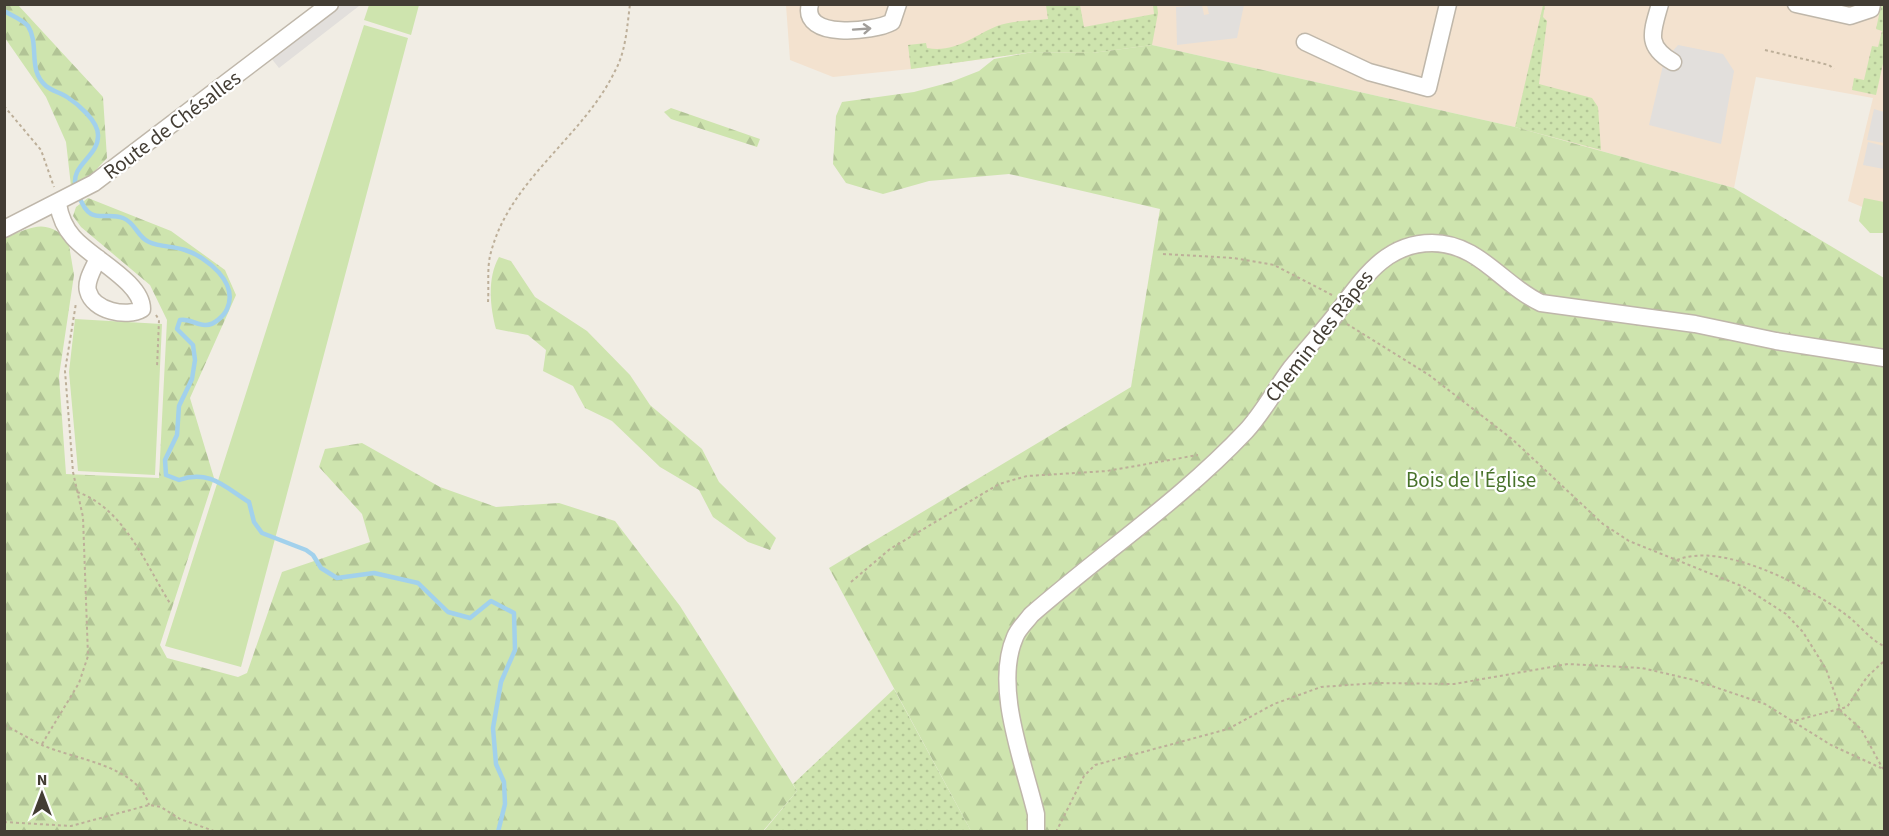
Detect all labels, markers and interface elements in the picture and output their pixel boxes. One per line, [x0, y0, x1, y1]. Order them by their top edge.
one-way arrow [851, 23, 871, 34]
street label: Route de Chésalles [97, 63, 247, 187]
street label: Chemin des Râpes [1258, 263, 1380, 408]
park label: Bois de l'Église [1406, 465, 1536, 495]
north arrow [12, 764, 72, 824]
text: N [37, 769, 47, 791]

